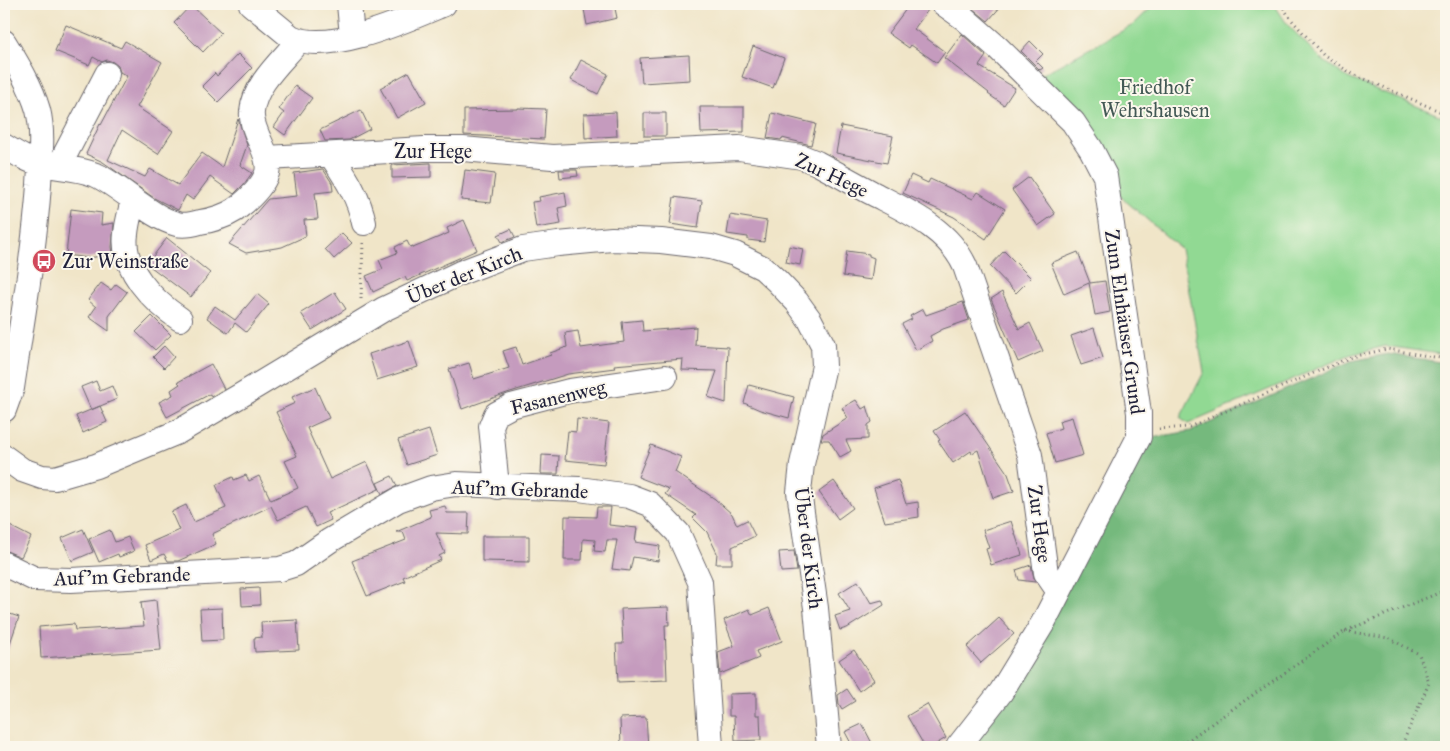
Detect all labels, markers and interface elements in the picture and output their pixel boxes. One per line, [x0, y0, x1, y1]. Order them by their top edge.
park label: Friedhof Wehrshausen [1100, 75, 1210, 122]
street label: Zur Hege [394, 139, 472, 164]
street label: Zur Hege [791, 148, 872, 203]
street label: Zum Elnhäuser Grund [1100, 228, 1150, 416]
street label: Über der Kirch [403, 241, 525, 309]
bus stop icon: Zur Weinstraße [31, 248, 57, 274]
place label: Zur Weinstraße [62, 249, 189, 273]
street label: Fasanenweg [508, 374, 609, 421]
street label: Auf'm Gebrande [450, 475, 589, 503]
street label: Zur Hege [1022, 484, 1057, 564]
street label: Über der Kirch [790, 486, 828, 610]
street label: Auf'm Gebrande [52, 562, 191, 590]

